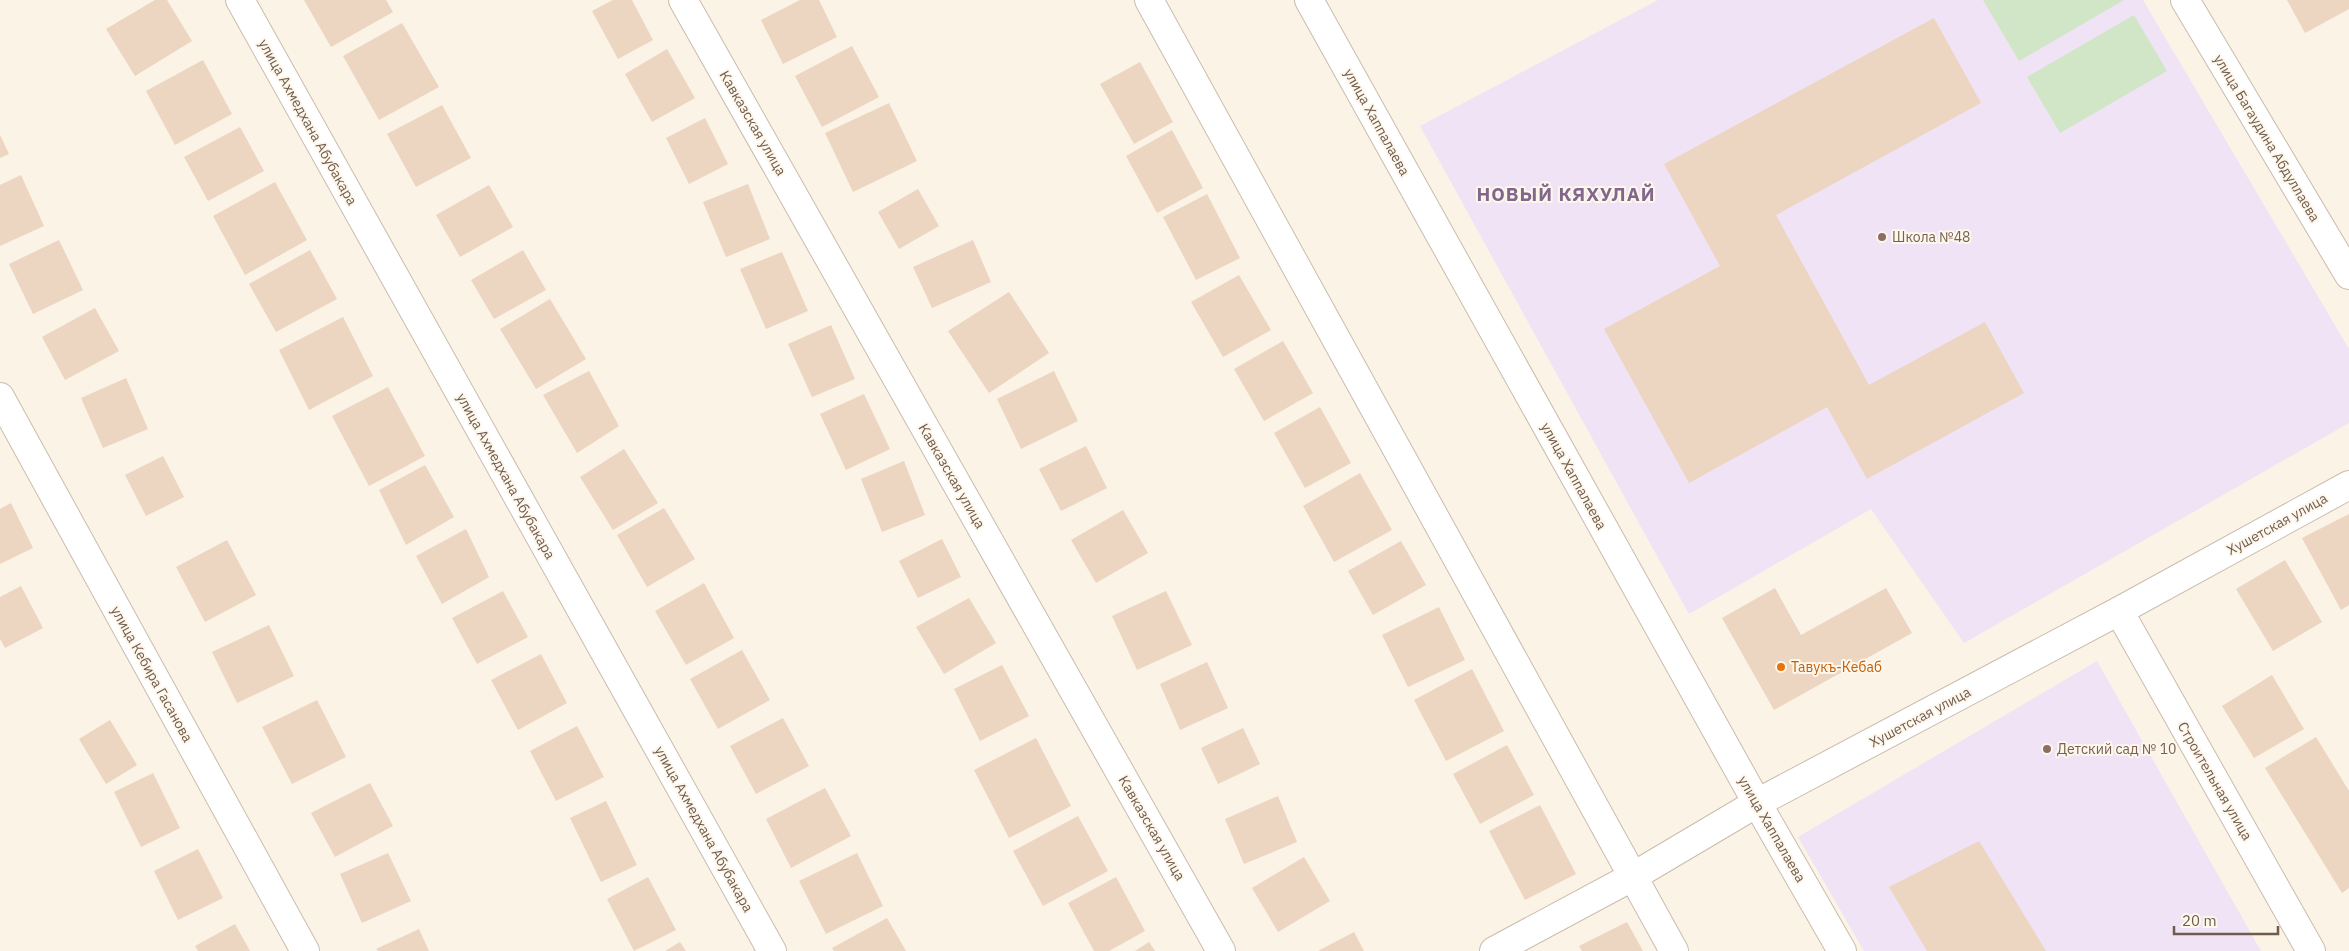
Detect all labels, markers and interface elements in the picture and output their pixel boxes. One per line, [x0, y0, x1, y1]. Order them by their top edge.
street label: улица Ахмедхана Абубакара [255, 36, 362, 209]
street label: улица Багаудина Абдуллаева [2210, 51, 2324, 225]
street label: улица Хаппалаева [1340, 65, 1414, 179]
street label: Кавказская улица [716, 67, 791, 179]
district label: НОВЫЙ КЯХУЛАЙ [1477, 182, 1655, 206]
place label: Школа №48 [1892, 228, 1971, 246]
marker: Школа №48 [1876, 231, 1888, 243]
street label: улица Ахмедхана Абубакара [453, 390, 560, 563]
street label: улица Хаппалаева [1537, 419, 1611, 533]
street label: Кавказская улица [915, 420, 990, 532]
street label: Хушетская улица [2224, 489, 2331, 559]
street label: улица Кебира Гасанова [107, 603, 197, 746]
place label: Тавукъ-Кебаб [1791, 658, 1882, 676]
marker: Тавукъ-Кебаб [1775, 661, 1787, 673]
street label: Хушетская улица [1866, 682, 1974, 751]
street label: Строительная улица [2174, 718, 2257, 844]
place label: Детский сад № 10 [2057, 740, 2177, 758]
street label: улица Ахмедхана Абубакара [651, 743, 758, 916]
marker: Детский сад № 10 [2041, 743, 2053, 755]
street label: Кавказская улица [1115, 772, 1190, 884]
street label: улица Хаппалаева [1734, 773, 1810, 886]
scale bar [2174, 904, 2278, 936]
text: 20 m [2182, 911, 2217, 930]

